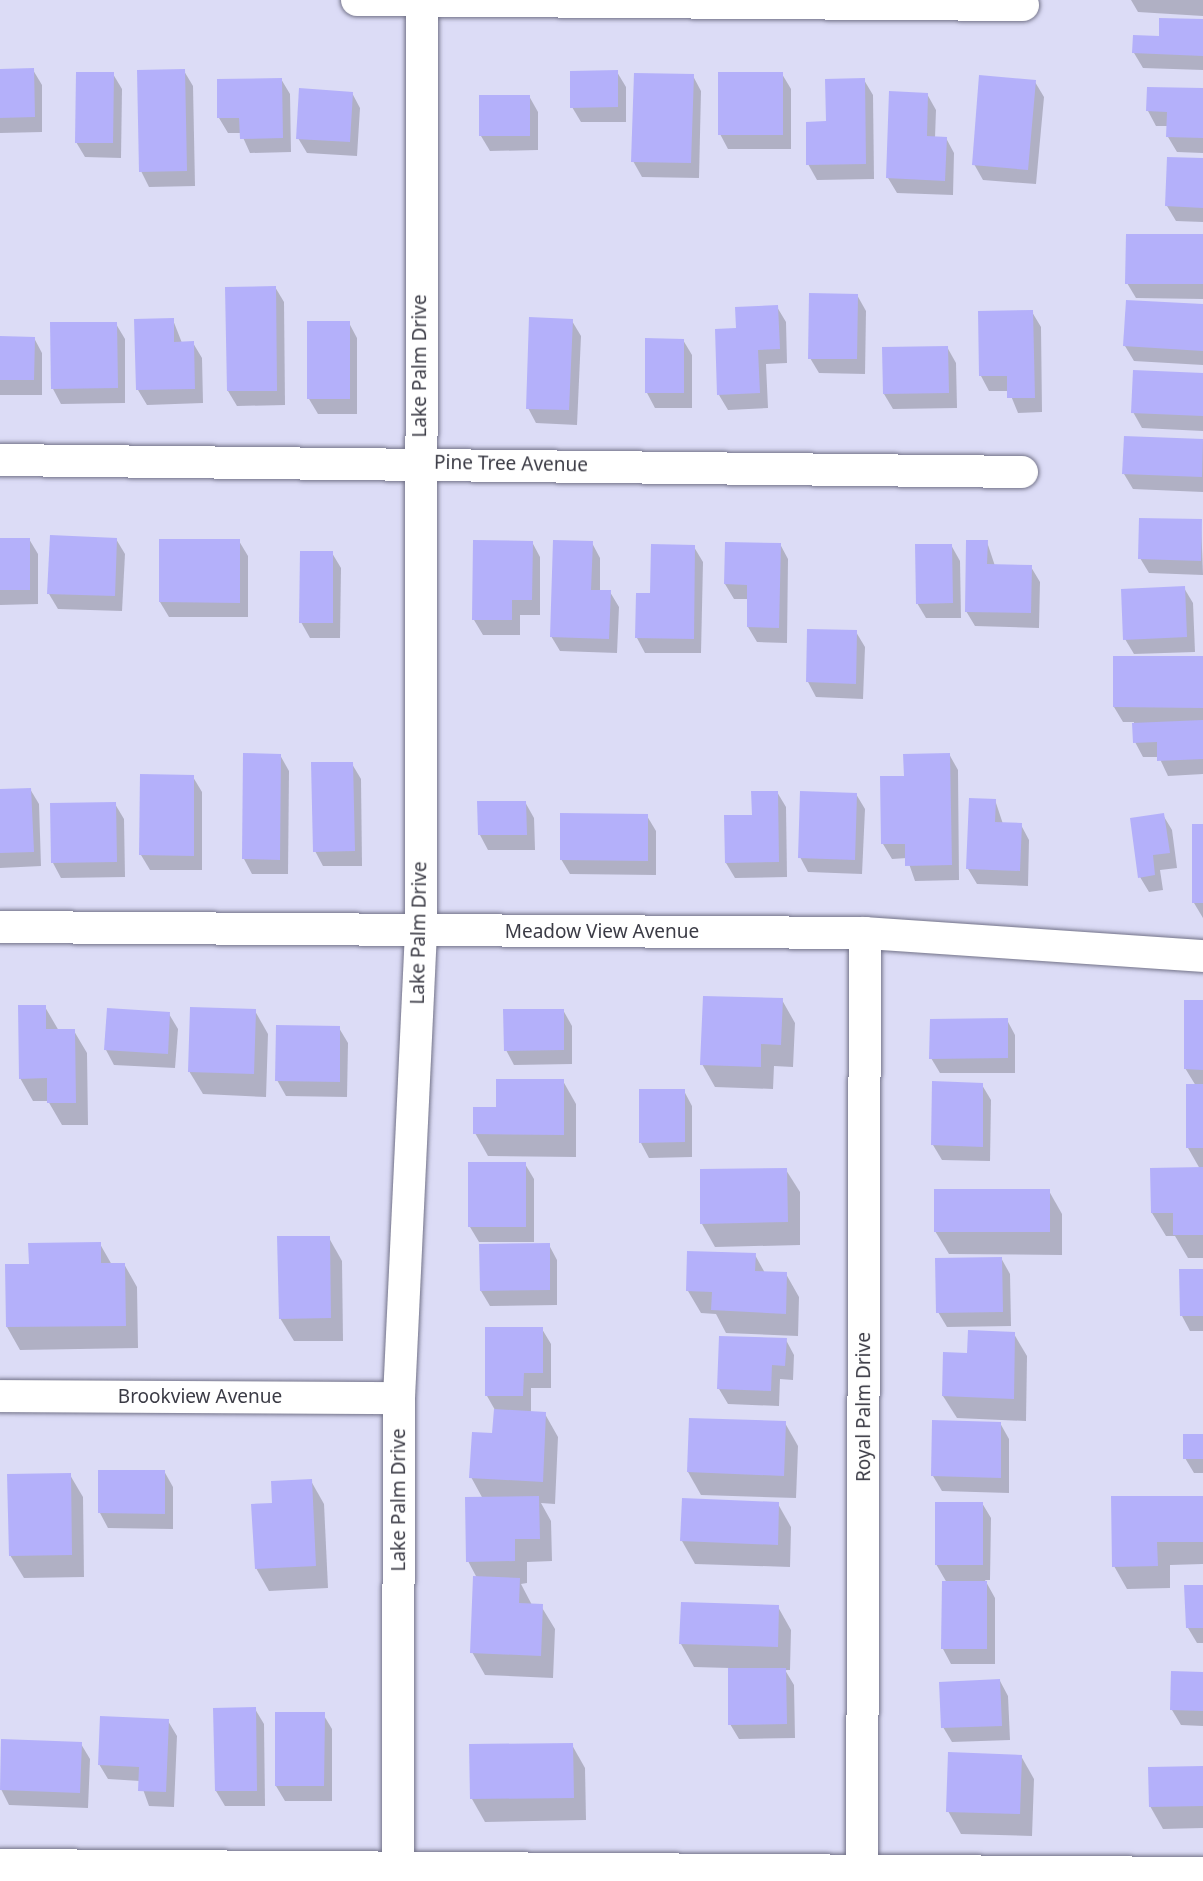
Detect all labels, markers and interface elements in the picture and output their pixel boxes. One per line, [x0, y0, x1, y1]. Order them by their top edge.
street label: Lake Palm Drive [409, 294, 431, 438]
street label: Pine Tree Avenue [434, 451, 588, 477]
street label: Lake Palm Drive [406, 861, 432, 1005]
street label: Meadow View Avenue [505, 921, 699, 943]
street label: Royal Palm Drive [853, 1332, 875, 1482]
street label: Brookview Avenue [118, 1386, 282, 1408]
street label: Lake Palm Drive [388, 1428, 410, 1572]

